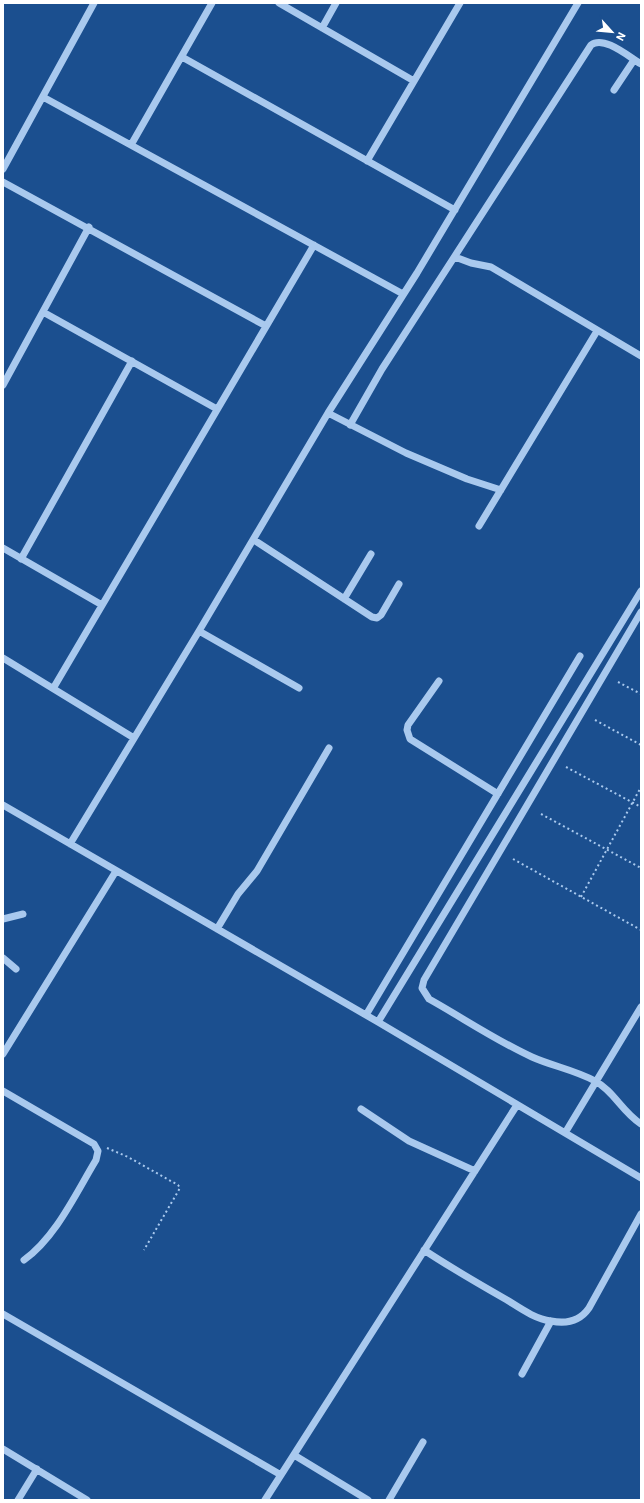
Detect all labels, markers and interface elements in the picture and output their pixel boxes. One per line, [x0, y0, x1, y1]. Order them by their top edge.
north arrow [592, 12, 632, 52]
text: N [613, 30, 629, 43]

